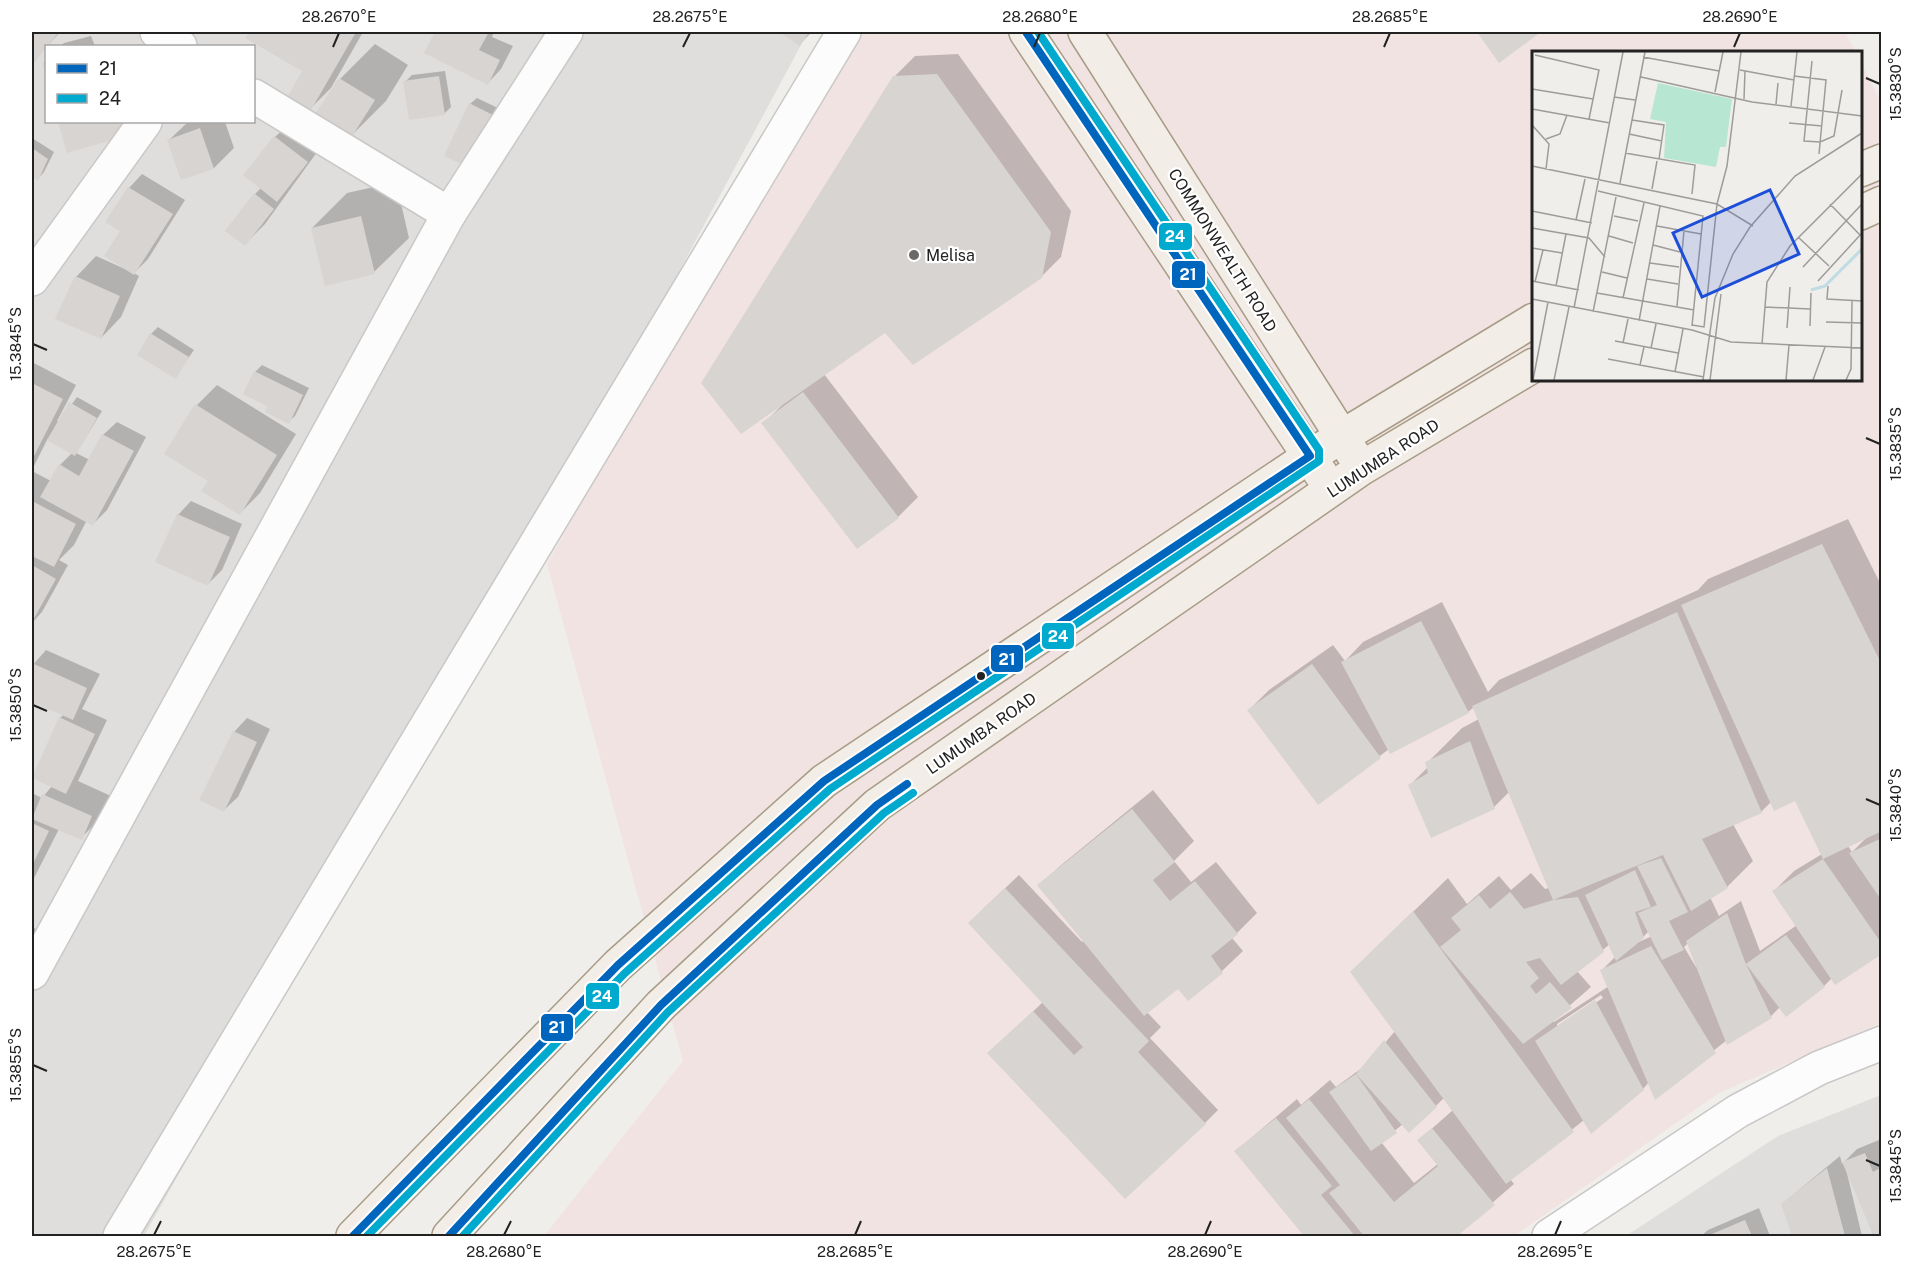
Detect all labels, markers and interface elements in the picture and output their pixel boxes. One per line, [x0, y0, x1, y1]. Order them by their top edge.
text: 28.2670°E [302, 8, 376, 25]
text: 28.2675°E [652, 8, 728, 25]
text: 28.2680°E [1002, 8, 1078, 25]
text: 28.2685°E [1352, 8, 1428, 25]
text: 28.2690°E [1702, 8, 1778, 25]
legend [45, 45, 255, 123]
text: 15.3830°S [1887, 47, 1904, 121]
inset map [1532, 51, 1862, 381]
text: 21 [99, 58, 117, 79]
text: 24 [99, 88, 121, 109]
street label: COMMONWEALTH ROAD [1164, 165, 1281, 335]
line badge: 24 [1158, 222, 1193, 251]
text: 24 [1165, 227, 1186, 246]
place label: Melisa [926, 246, 975, 265]
marker: Melisa [907, 248, 921, 262]
line badge: 21 [1171, 260, 1206, 289]
text: 21 [1179, 265, 1197, 284]
text: 15.3845°S [7, 307, 24, 381]
text: 15.3835°S [1887, 407, 1904, 481]
street label: LUMUMBA ROAD [1324, 415, 1443, 502]
line badge: 24 [1041, 622, 1075, 650]
text: 24 [1048, 627, 1069, 646]
line badge: 21 [990, 644, 1024, 673]
text: 21 [998, 650, 1016, 669]
text: 15.3850°S [7, 668, 24, 742]
unlabelled marker [975, 670, 987, 682]
street label: LUMUMBA ROAD [923, 688, 1040, 778]
text: 15.3840°S [1887, 768, 1904, 842]
line badge: 24 [585, 982, 620, 1010]
text: 24 [592, 987, 613, 1006]
line badge: 21 [540, 1013, 574, 1042]
text: 21 [548, 1018, 566, 1037]
text: 15.3855°S [7, 1028, 24, 1102]
text: 15.3845°S [1887, 1129, 1904, 1203]
text: 28.2675°E [116, 1243, 192, 1260]
text: 28.2680°E [466, 1243, 542, 1260]
text: 28.2685°E [817, 1243, 893, 1260]
text: 28.2690°E [1167, 1243, 1243, 1260]
text: 28.2695°E [1517, 1243, 1593, 1260]

